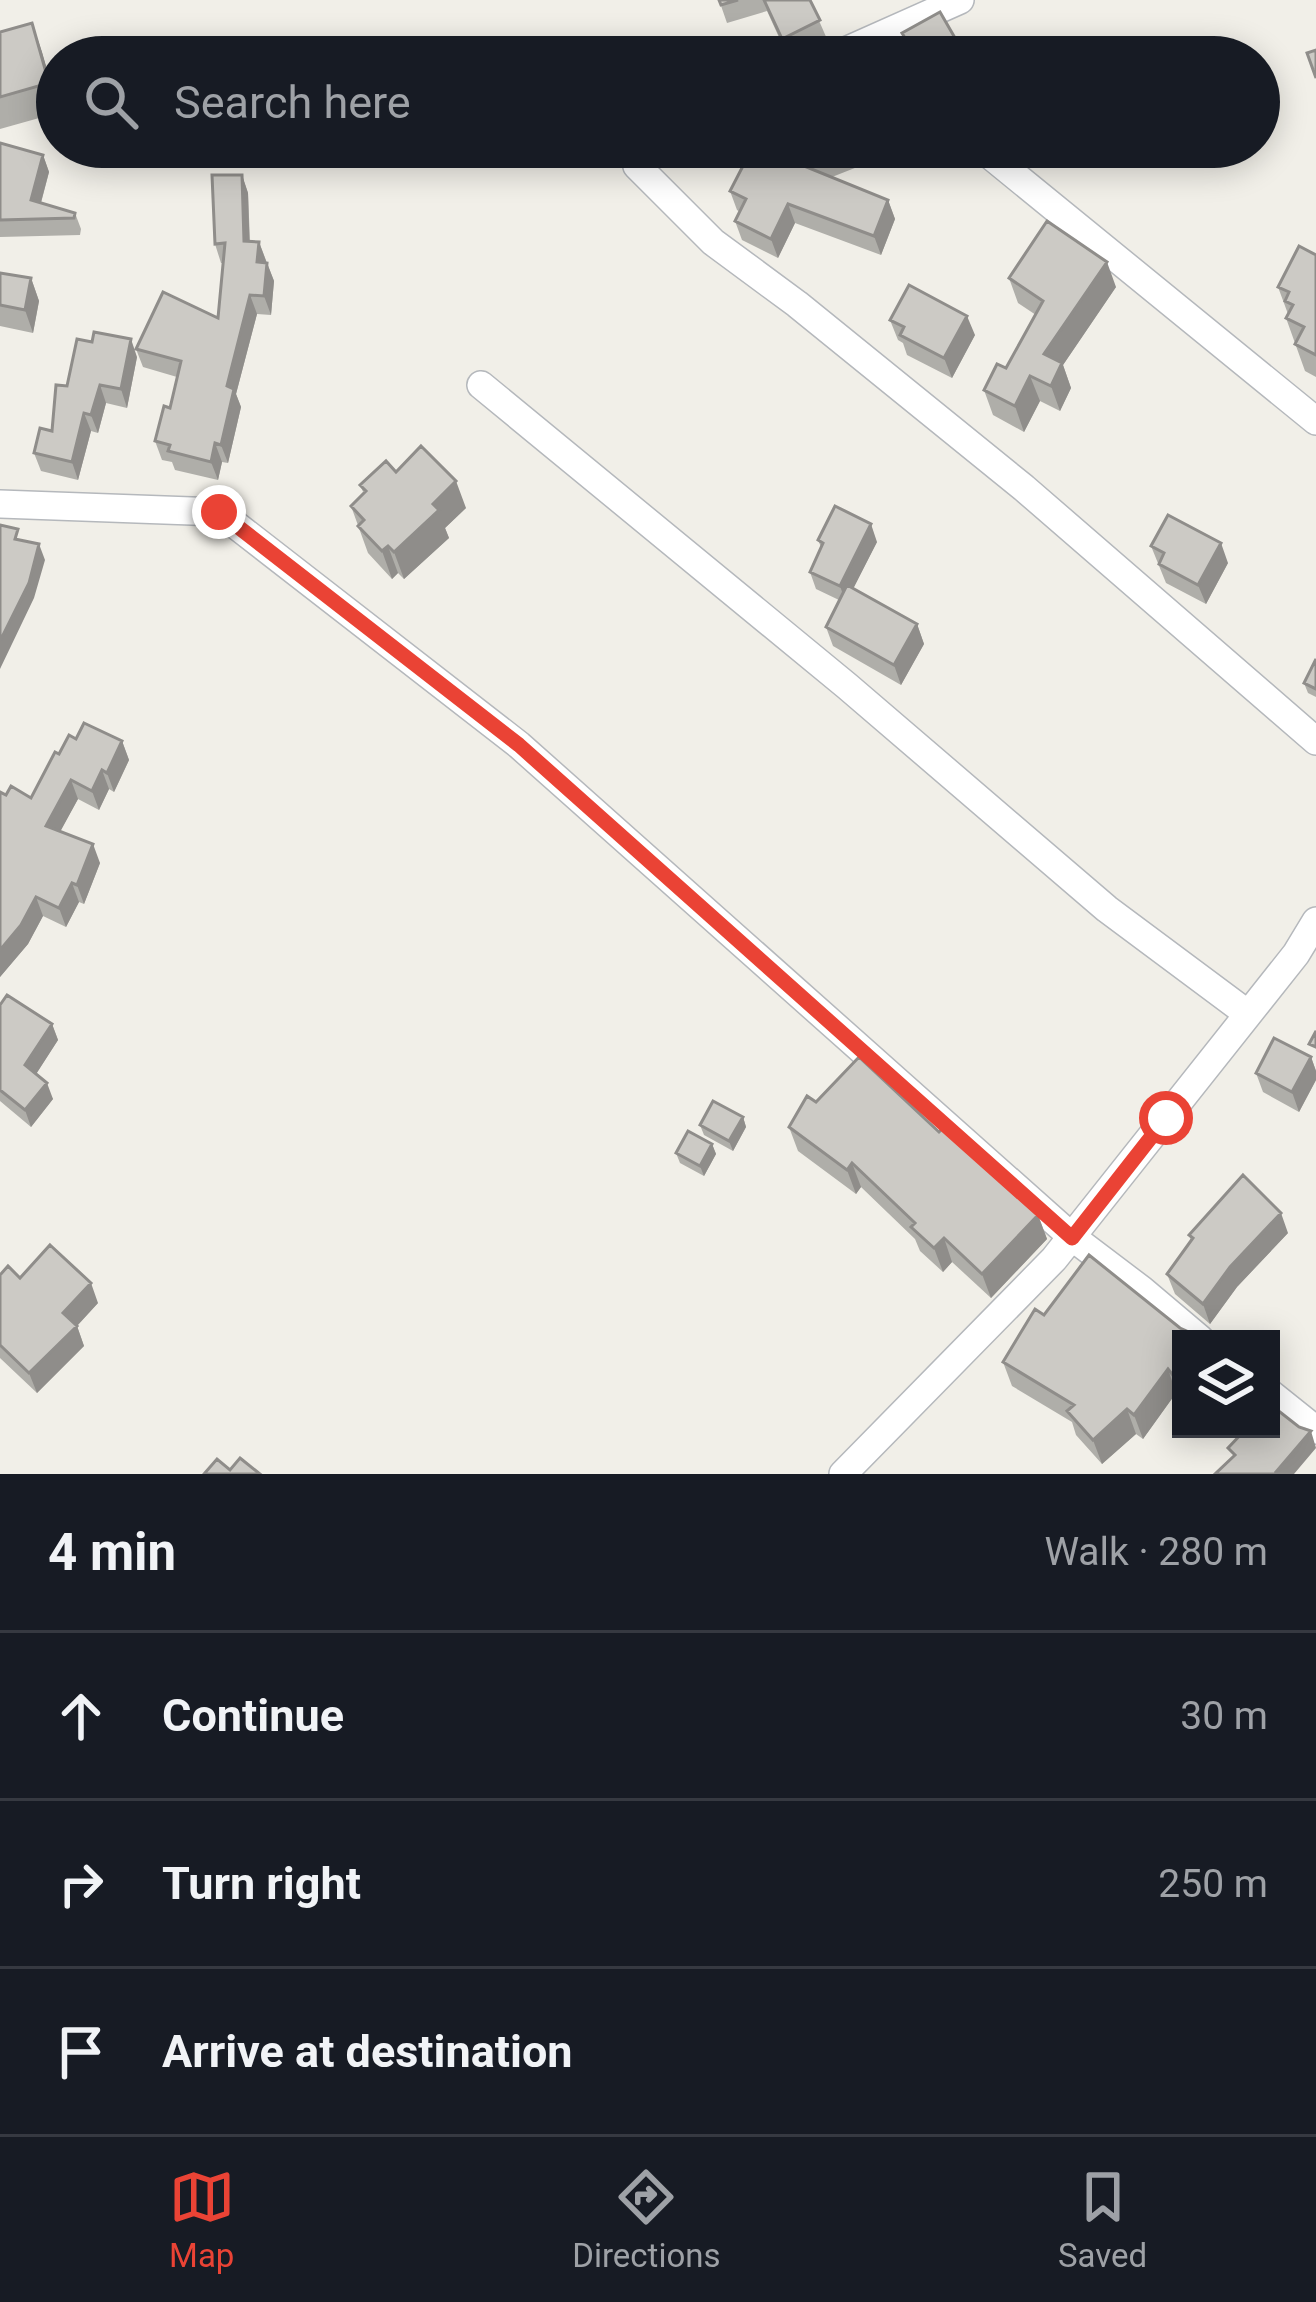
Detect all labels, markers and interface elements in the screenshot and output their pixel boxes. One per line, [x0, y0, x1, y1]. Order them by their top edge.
search box [36, 36, 1280, 168]
icon: search [78, 69, 144, 135]
text: Search here [174, 76, 411, 129]
route end [192, 485, 246, 539]
route start [1139, 1091, 1193, 1145]
map controls [1172, 1330, 1280, 1438]
button: layers [1172, 1330, 1280, 1438]
text: 4 min [48, 1523, 176, 1582]
text: Walk · 280 m [1044, 1529, 1268, 1575]
icon: ahead [48, 1683, 114, 1749]
text: Continue [162, 1689, 344, 1742]
text: 30 m [1180, 1693, 1268, 1739]
icon: right [48, 1851, 114, 1917]
text: Turn right [162, 1857, 361, 1910]
text: 250 m [1158, 1861, 1268, 1907]
icon: arrive [48, 2019, 114, 2085]
text: Arrive at destination [162, 2025, 573, 2078]
tab: Map [169, 2164, 235, 2275]
tab: Directions [572, 2164, 721, 2275]
tab: Saved [1058, 2164, 1147, 2275]

